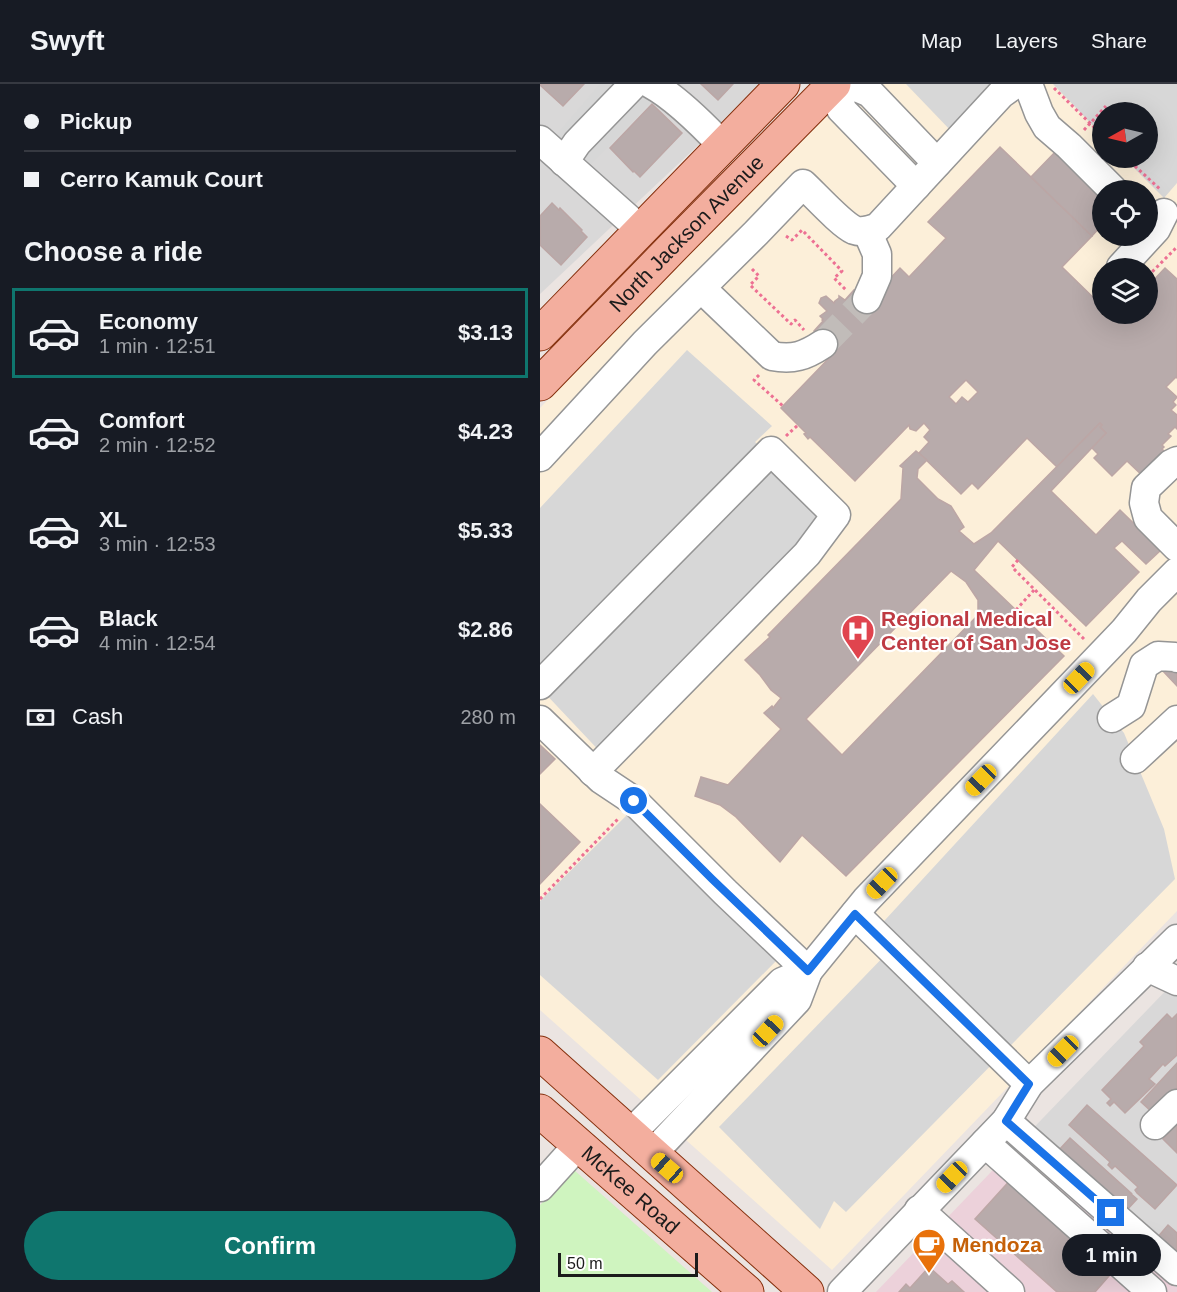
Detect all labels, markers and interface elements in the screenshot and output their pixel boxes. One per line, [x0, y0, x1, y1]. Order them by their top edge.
text: Swyft [30, 25, 105, 56]
text: Map [921, 29, 962, 52]
text: Layers [995, 29, 1058, 52]
text: Share [1091, 29, 1147, 52]
north arrow [1092, 102, 1158, 168]
map controls [1092, 102, 1158, 324]
text: Pickup [60, 109, 132, 134]
street label: North Jackson Avenue [605, 150, 768, 316]
text: Cerro Kamuk Court [60, 167, 263, 192]
button: locate [1092, 180, 1158, 246]
text: Choose a ride [24, 237, 203, 267]
button: layers [1092, 258, 1158, 324]
icon: car [27, 306, 81, 360]
text: Economy [99, 309, 198, 334]
text: $3.13 [458, 320, 513, 345]
text: 1 min · 12:51 [99, 335, 216, 357]
icon: car [27, 405, 81, 459]
text: Comfort [99, 408, 185, 433]
text: $4.23 [458, 419, 513, 444]
text: 2 min · 12:52 [99, 434, 216, 456]
icon: car [27, 504, 81, 558]
text: XL [99, 507, 127, 532]
text: $5.33 [458, 518, 513, 543]
text: 3 min · 12:53 [99, 533, 216, 555]
icon: car [27, 603, 81, 657]
text: Black [99, 606, 158, 631]
place label: Regional Medical Center of San Jose [881, 607, 1071, 654]
hospital icon: Regional Medical Center of San Jose [840, 613, 876, 660]
text: $2.86 [458, 617, 513, 642]
text: 4 min · 12:54 [99, 632, 216, 654]
car [1060, 659, 1098, 697]
icon: cash [24, 701, 57, 734]
text: Cash [72, 704, 123, 729]
text: 280 m [460, 706, 516, 728]
car [962, 761, 1000, 799]
route start [620, 787, 647, 814]
car [863, 864, 901, 902]
car [749, 1012, 787, 1050]
car [1044, 1032, 1082, 1070]
street label: McKee Road [577, 1141, 684, 1238]
car [648, 1149, 686, 1187]
car [933, 1158, 971, 1196]
route end [1097, 1199, 1124, 1226]
button: Confirm [24, 1211, 516, 1280]
cafe icon: Mendoza [911, 1227, 947, 1274]
place label: Mendoza [952, 1233, 1042, 1256]
callout: 1 min [1062, 1234, 1160, 1276]
text: 1 min [1085, 1244, 1138, 1266]
scale bar [558, 1250, 698, 1278]
text: 50 m [567, 1255, 603, 1272]

